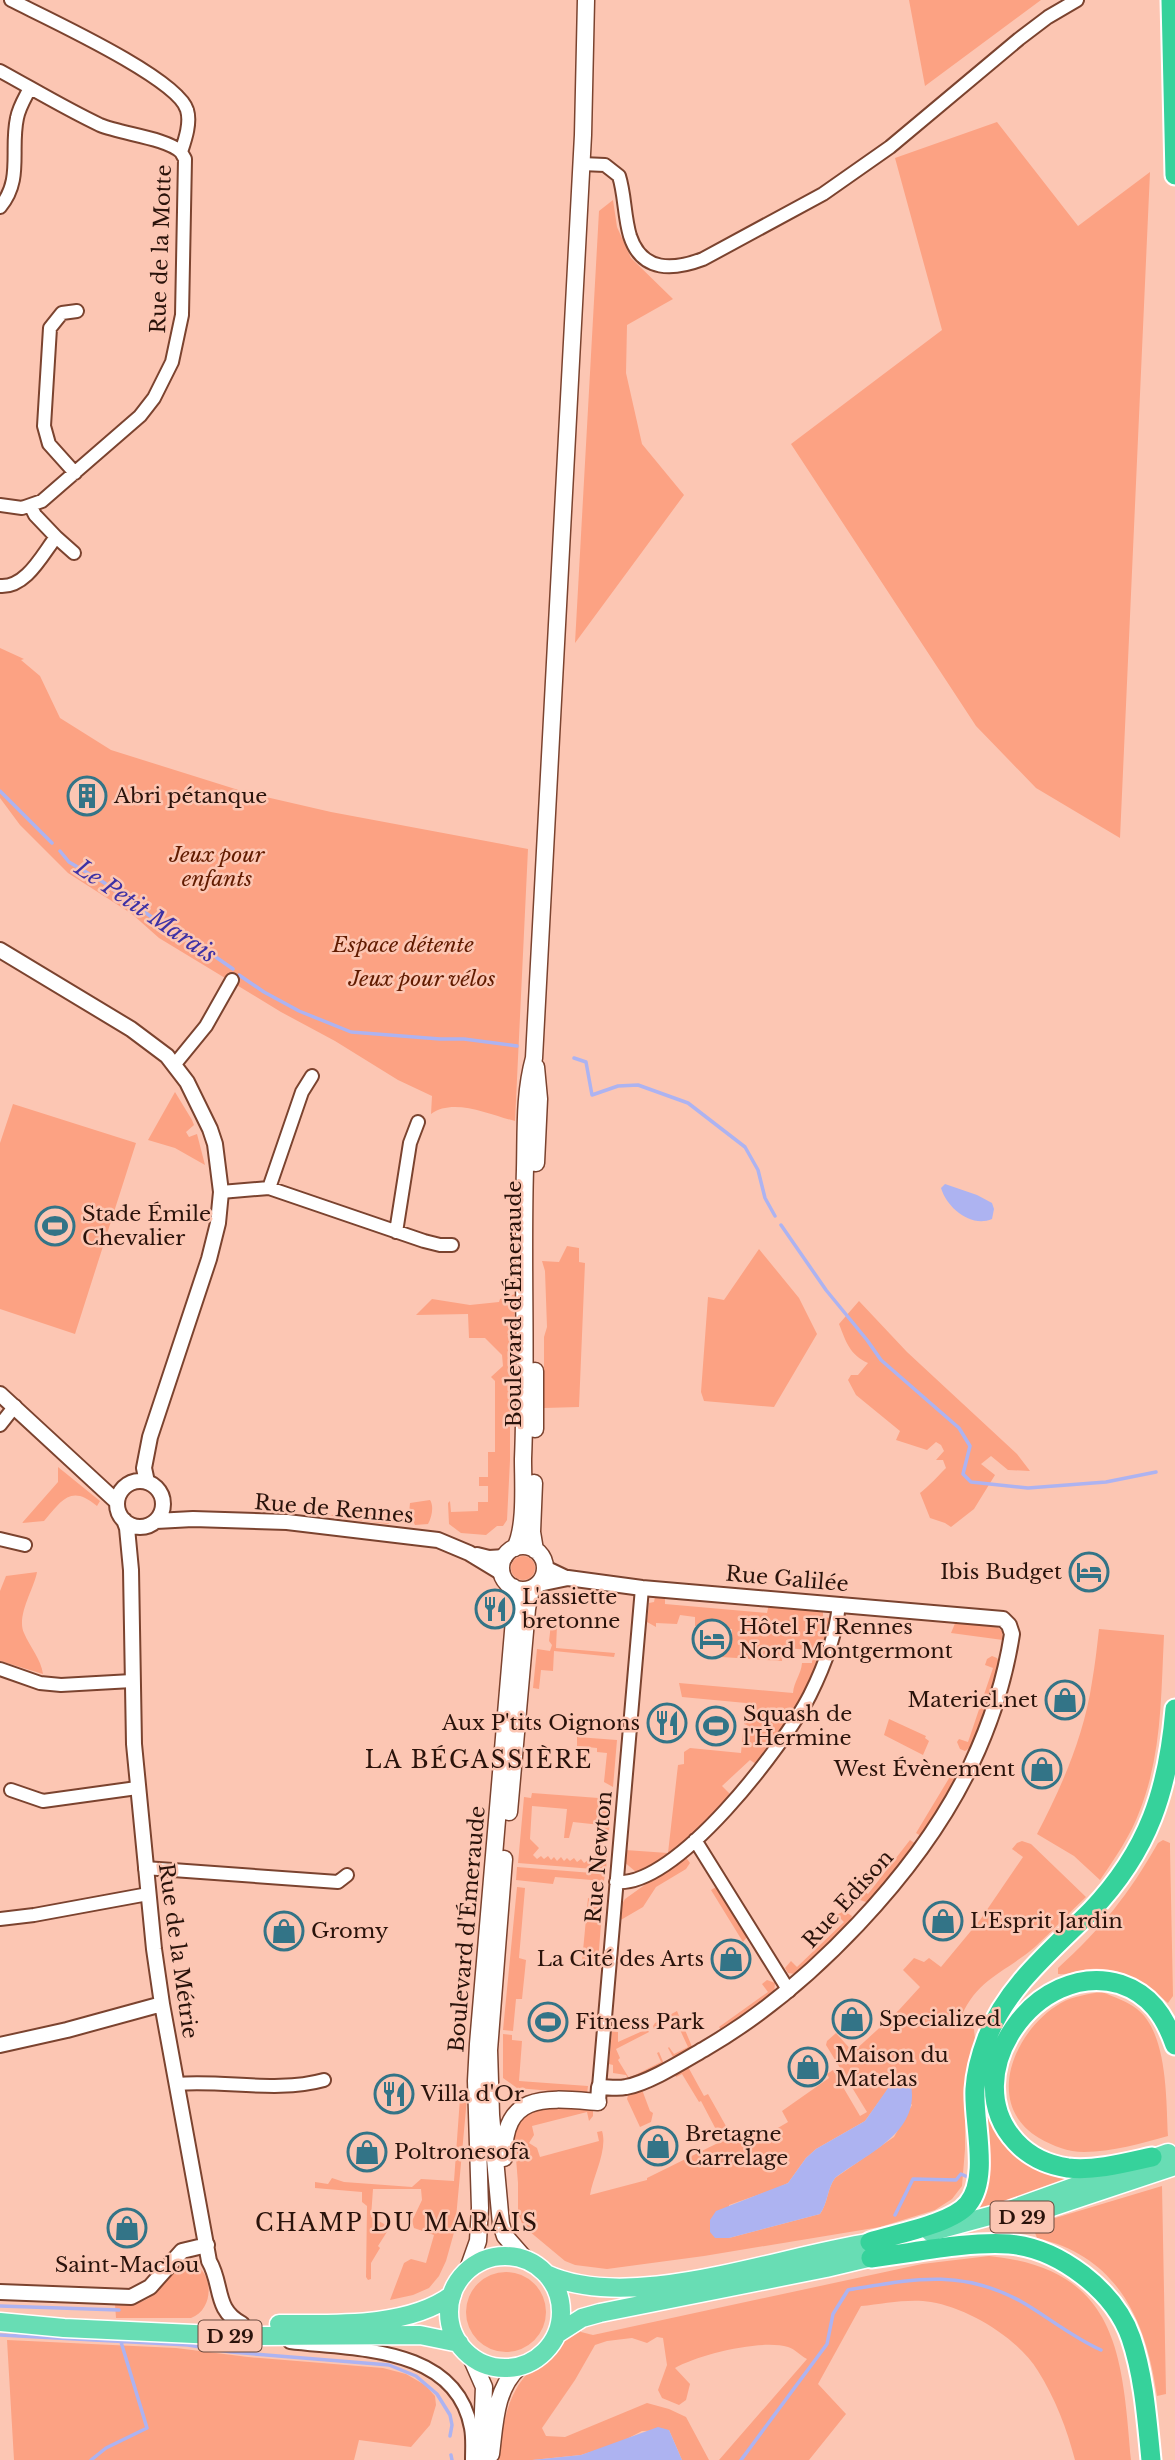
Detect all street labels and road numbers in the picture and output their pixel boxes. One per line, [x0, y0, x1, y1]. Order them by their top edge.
street label: Rue de la Motte [145, 164, 177, 334]
street label: Boulevard d'Émeraude [501, 1180, 527, 1428]
street label: Rue de Rennes [253, 1489, 415, 1529]
street label: Rue Galilée [724, 1561, 850, 1597]
street label: Rue Newton [580, 1790, 618, 1924]
street label: Boulevard d'Émeraude [443, 1805, 491, 2053]
street label: Rue Edison [797, 1845, 899, 1953]
street label: Rue de la Métrie [153, 1862, 203, 2040]
road number: D 29 [990, 2202, 1054, 2232]
road number: D 29 [198, 2320, 262, 2352]

